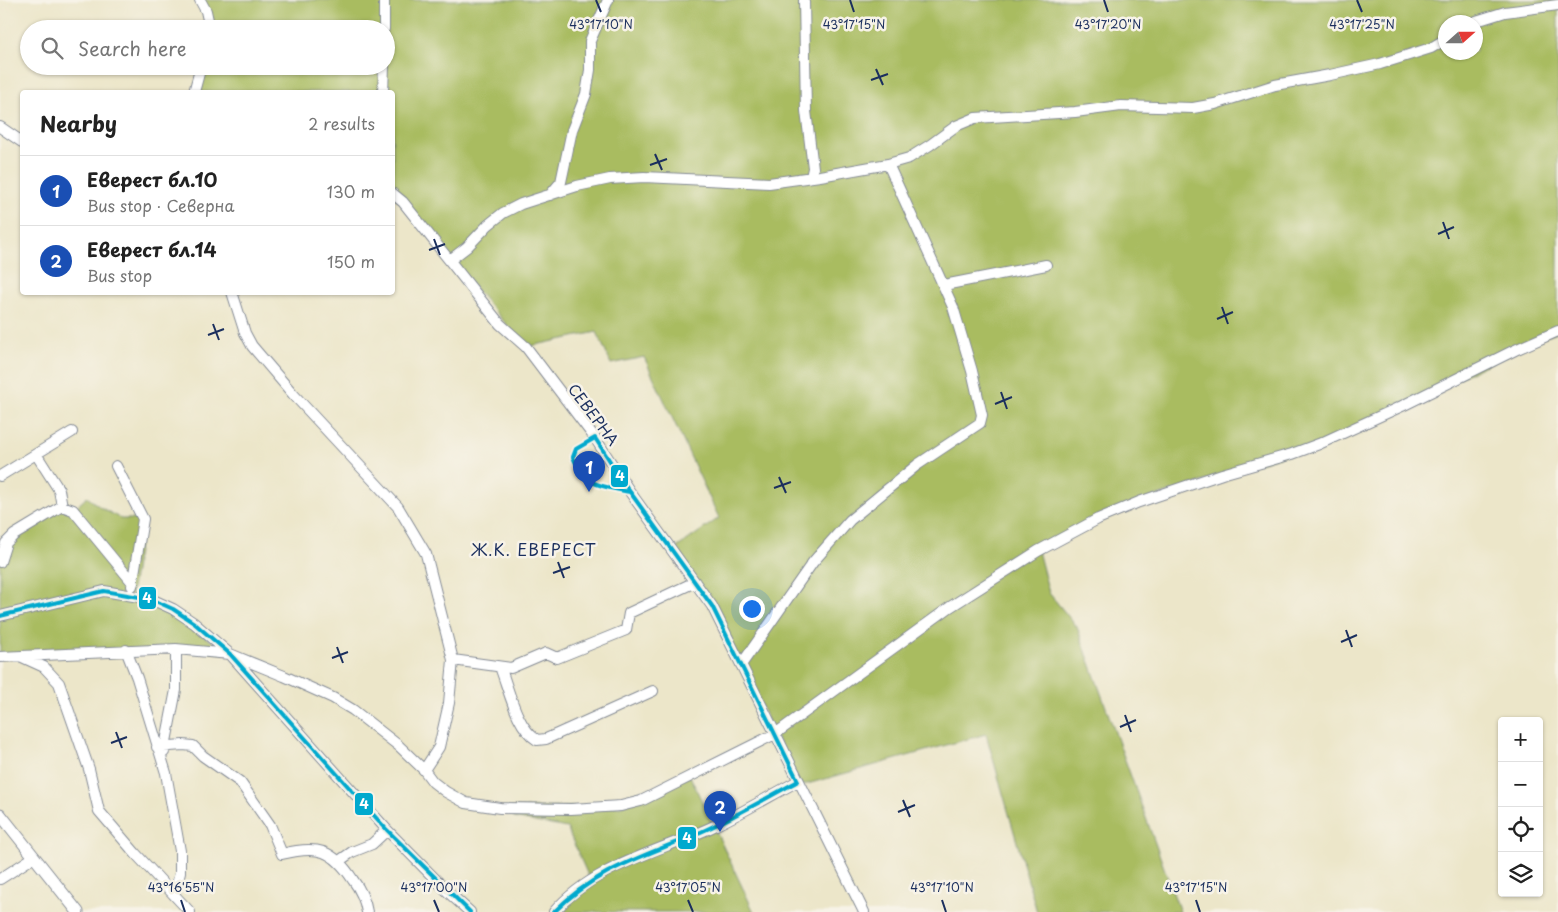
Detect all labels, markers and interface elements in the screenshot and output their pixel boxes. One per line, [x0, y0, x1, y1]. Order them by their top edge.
text: 43°17'10"N [569, 15, 633, 33]
text: 43°17'15"N [823, 15, 885, 33]
text: 43°17'20"N [1075, 15, 1141, 33]
text: 43°17'25"N [1329, 15, 1395, 33]
north arrow [1438, 15, 1483, 60]
search box [20, 20, 395, 75]
icon: search [38, 34, 66, 62]
text: Search here [78, 34, 187, 62]
text: Nearby [40, 107, 117, 139]
text: 2 results [308, 111, 375, 135]
text: Еверест бл.10 [87, 165, 217, 193]
text: 1 [52, 179, 60, 203]
text: 130 m [327, 179, 375, 203]
text: Bus stop · Северна [87, 193, 235, 217]
text: Еверест бл.14 [87, 235, 217, 263]
text: 2 [50, 249, 62, 273]
text: 150 m [327, 249, 375, 273]
text: Bus stop [87, 263, 152, 287]
street label: СЕВЕРНА [563, 378, 625, 450]
pin: 1 [573, 451, 605, 492]
line badge: 4 [610, 464, 629, 488]
text: 4 [615, 465, 625, 486]
district label: Ж.К. ЕВЕРЕСТ [470, 537, 597, 561]
line badge: 4 [138, 586, 157, 610]
text: 4 [142, 587, 152, 608]
your location [739, 596, 765, 622]
map controls [1498, 717, 1543, 897]
button: + [1498, 717, 1543, 762]
button: − [1498, 762, 1543, 807]
pin: 2 [704, 791, 736, 832]
line badge: 4 [354, 792, 374, 816]
text: 4 [359, 793, 369, 814]
button: locate [1498, 807, 1543, 852]
line badge: 4 [677, 826, 697, 850]
text: 4 [682, 827, 692, 848]
button: layers [1498, 852, 1543, 897]
text: 43°16'55"N [148, 878, 214, 896]
text: 43°17'00"N [401, 878, 467, 896]
text: 43°17'05"N [655, 878, 721, 896]
text: 43°17'10"N [910, 878, 974, 896]
text: 43°17'15"N [1165, 878, 1227, 896]

